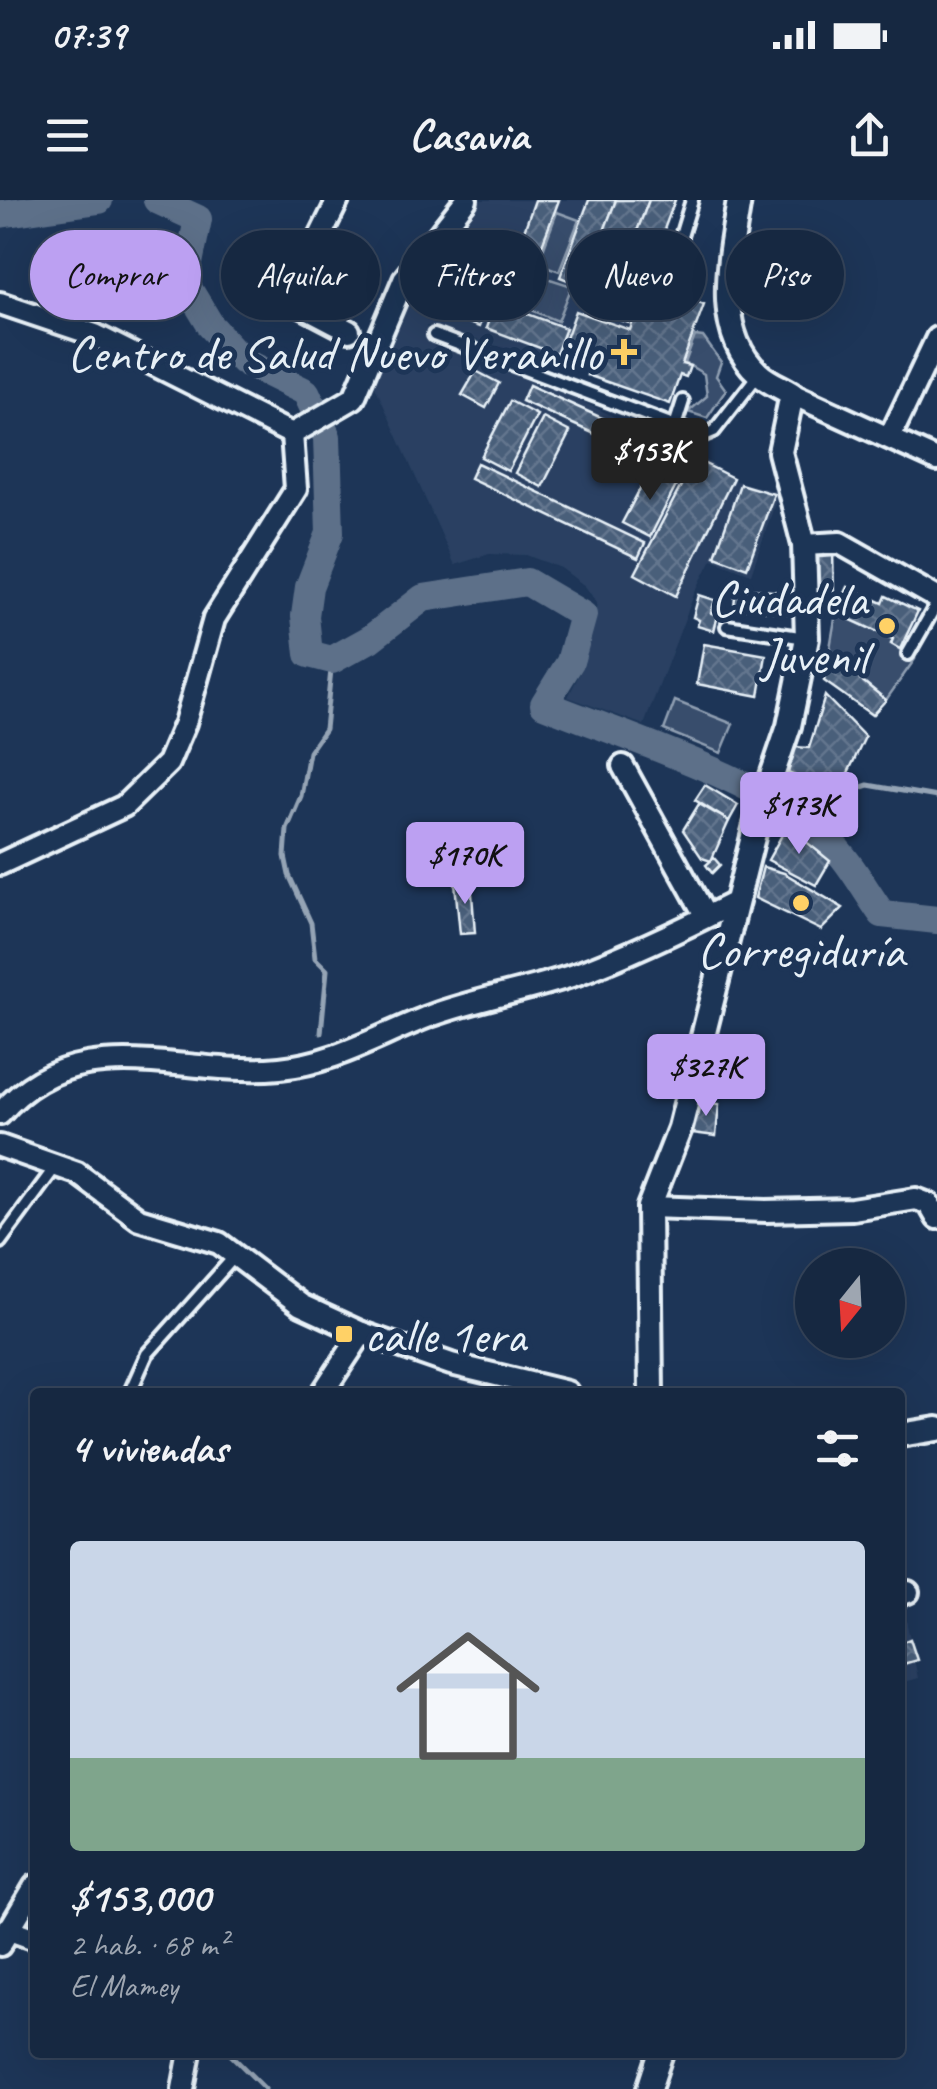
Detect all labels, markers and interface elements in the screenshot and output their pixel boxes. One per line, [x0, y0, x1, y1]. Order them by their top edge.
text: 07:39 [50, 12, 125, 59]
text: Casavia [409, 107, 528, 164]
icon: menu [40, 108, 95, 163]
icon: share [842, 108, 897, 163]
chip: Comprar [30, 230, 201, 320]
chip: Alquilar [221, 230, 380, 320]
chip: Filtros [400, 230, 547, 320]
chip: Nuevo [567, 230, 706, 320]
chip: Piso [726, 230, 844, 320]
place label: Centro de Salud Nuevo Veranillo [67, 322, 604, 385]
marker: Centro de Salud Nuevo Veranillo [611, 339, 637, 365]
pin: $153K [580, 418, 720, 503]
text: $153K [613, 430, 687, 471]
place label: Ciudadela Juvenil [711, 567, 876, 688]
marker: Ciudadela Juvenil [876, 615, 898, 637]
pin: $173K [729, 772, 869, 857]
text: $173K [762, 784, 836, 825]
pin: $170K [395, 822, 535, 907]
text: $170K [428, 834, 502, 875]
marker: Corregiduría [790, 892, 812, 914]
place label: Corregiduría [697, 919, 908, 982]
pin: $327K [636, 1034, 776, 1119]
text: $327K [669, 1046, 743, 1087]
north arrow [795, 1248, 905, 1358]
map controls [795, 1248, 905, 1358]
place label: calle 1era [364, 1304, 529, 1367]
marker: calle 1era [333, 1323, 355, 1345]
icon: filters [810, 1421, 865, 1476]
text: 4 viviendas [70, 1422, 227, 1475]
icon: home [378, 1606, 558, 1786]
text: $153,000 [70, 1871, 210, 1924]
text: 2 hab. · 68 m² [70, 1924, 227, 1965]
text: El Mamey [70, 1965, 178, 2006]

